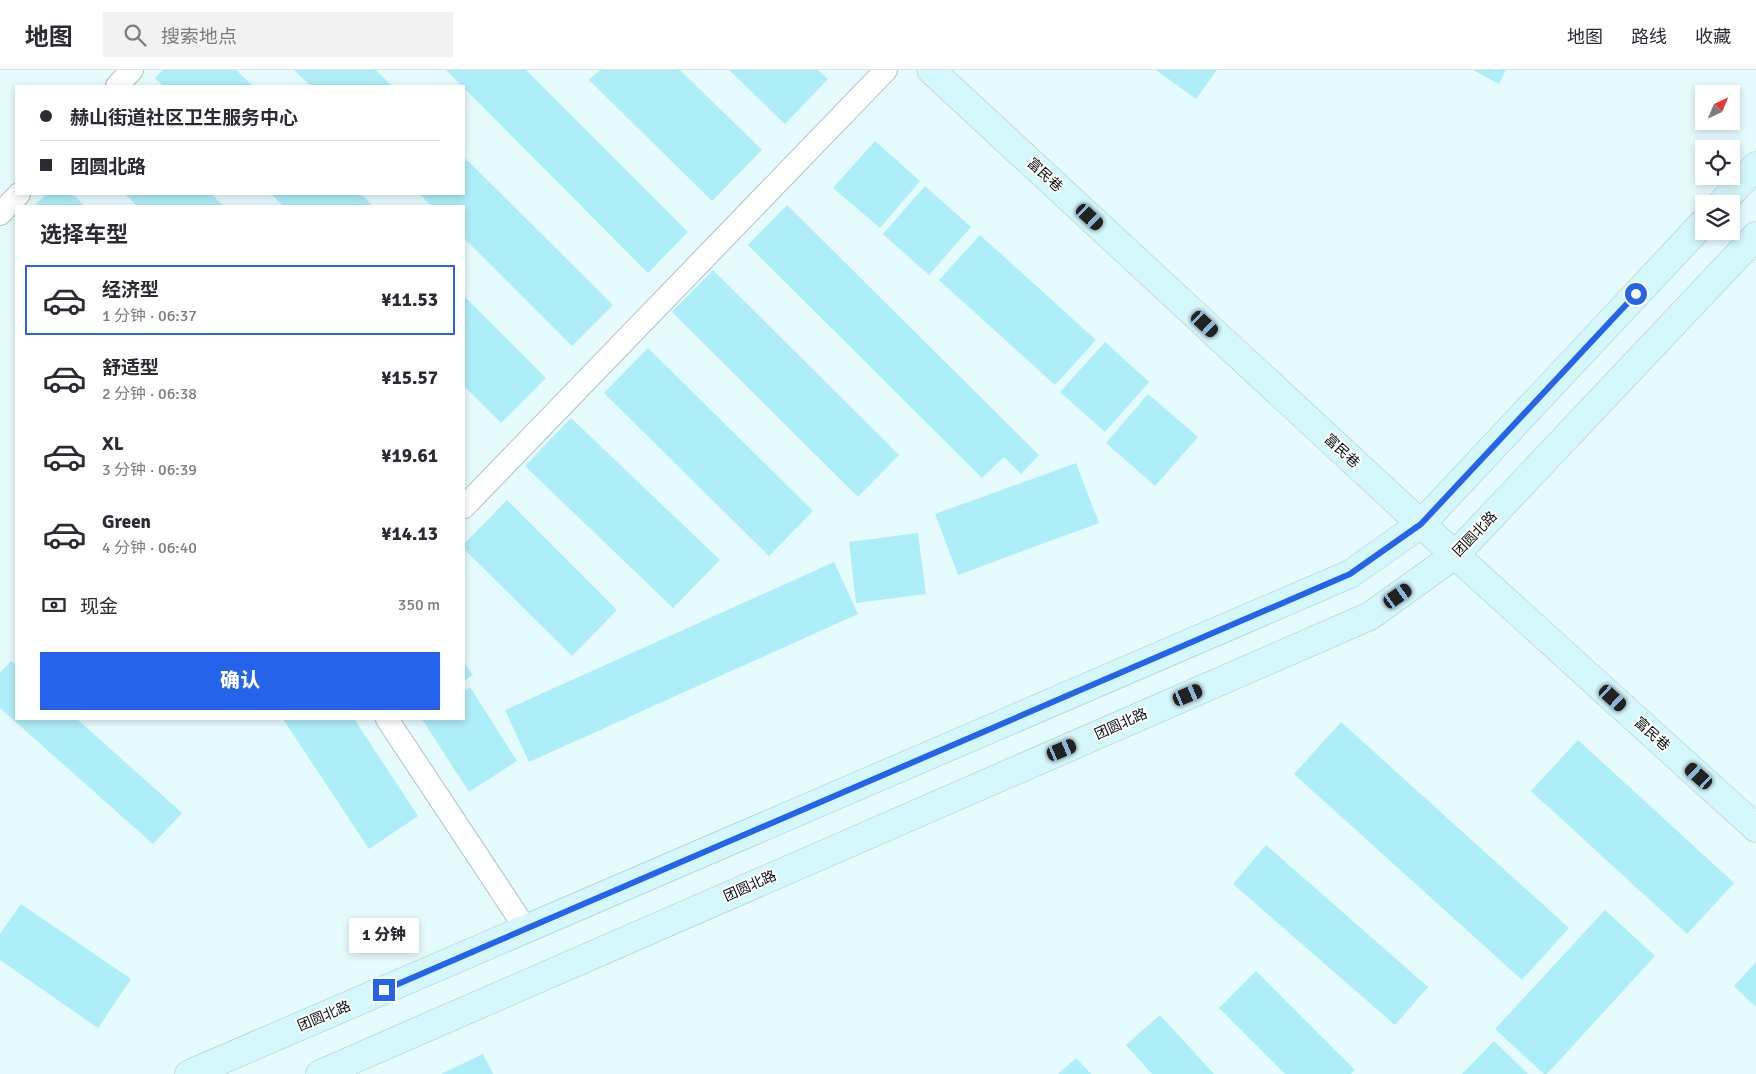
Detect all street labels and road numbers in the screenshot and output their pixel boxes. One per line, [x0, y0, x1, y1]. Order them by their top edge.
street label: 富民巷 [1024, 154, 1066, 196]
street label: 富民巷 [1321, 430, 1363, 472]
street label: 团圆北路 [1449, 508, 1501, 560]
street label: 团圆北路 [1092, 705, 1150, 743]
street label: 富民巷 [1631, 714, 1673, 754]
street label: 团圆北路 [721, 867, 779, 905]
street label: 团圆北路 [295, 997, 353, 1035]

